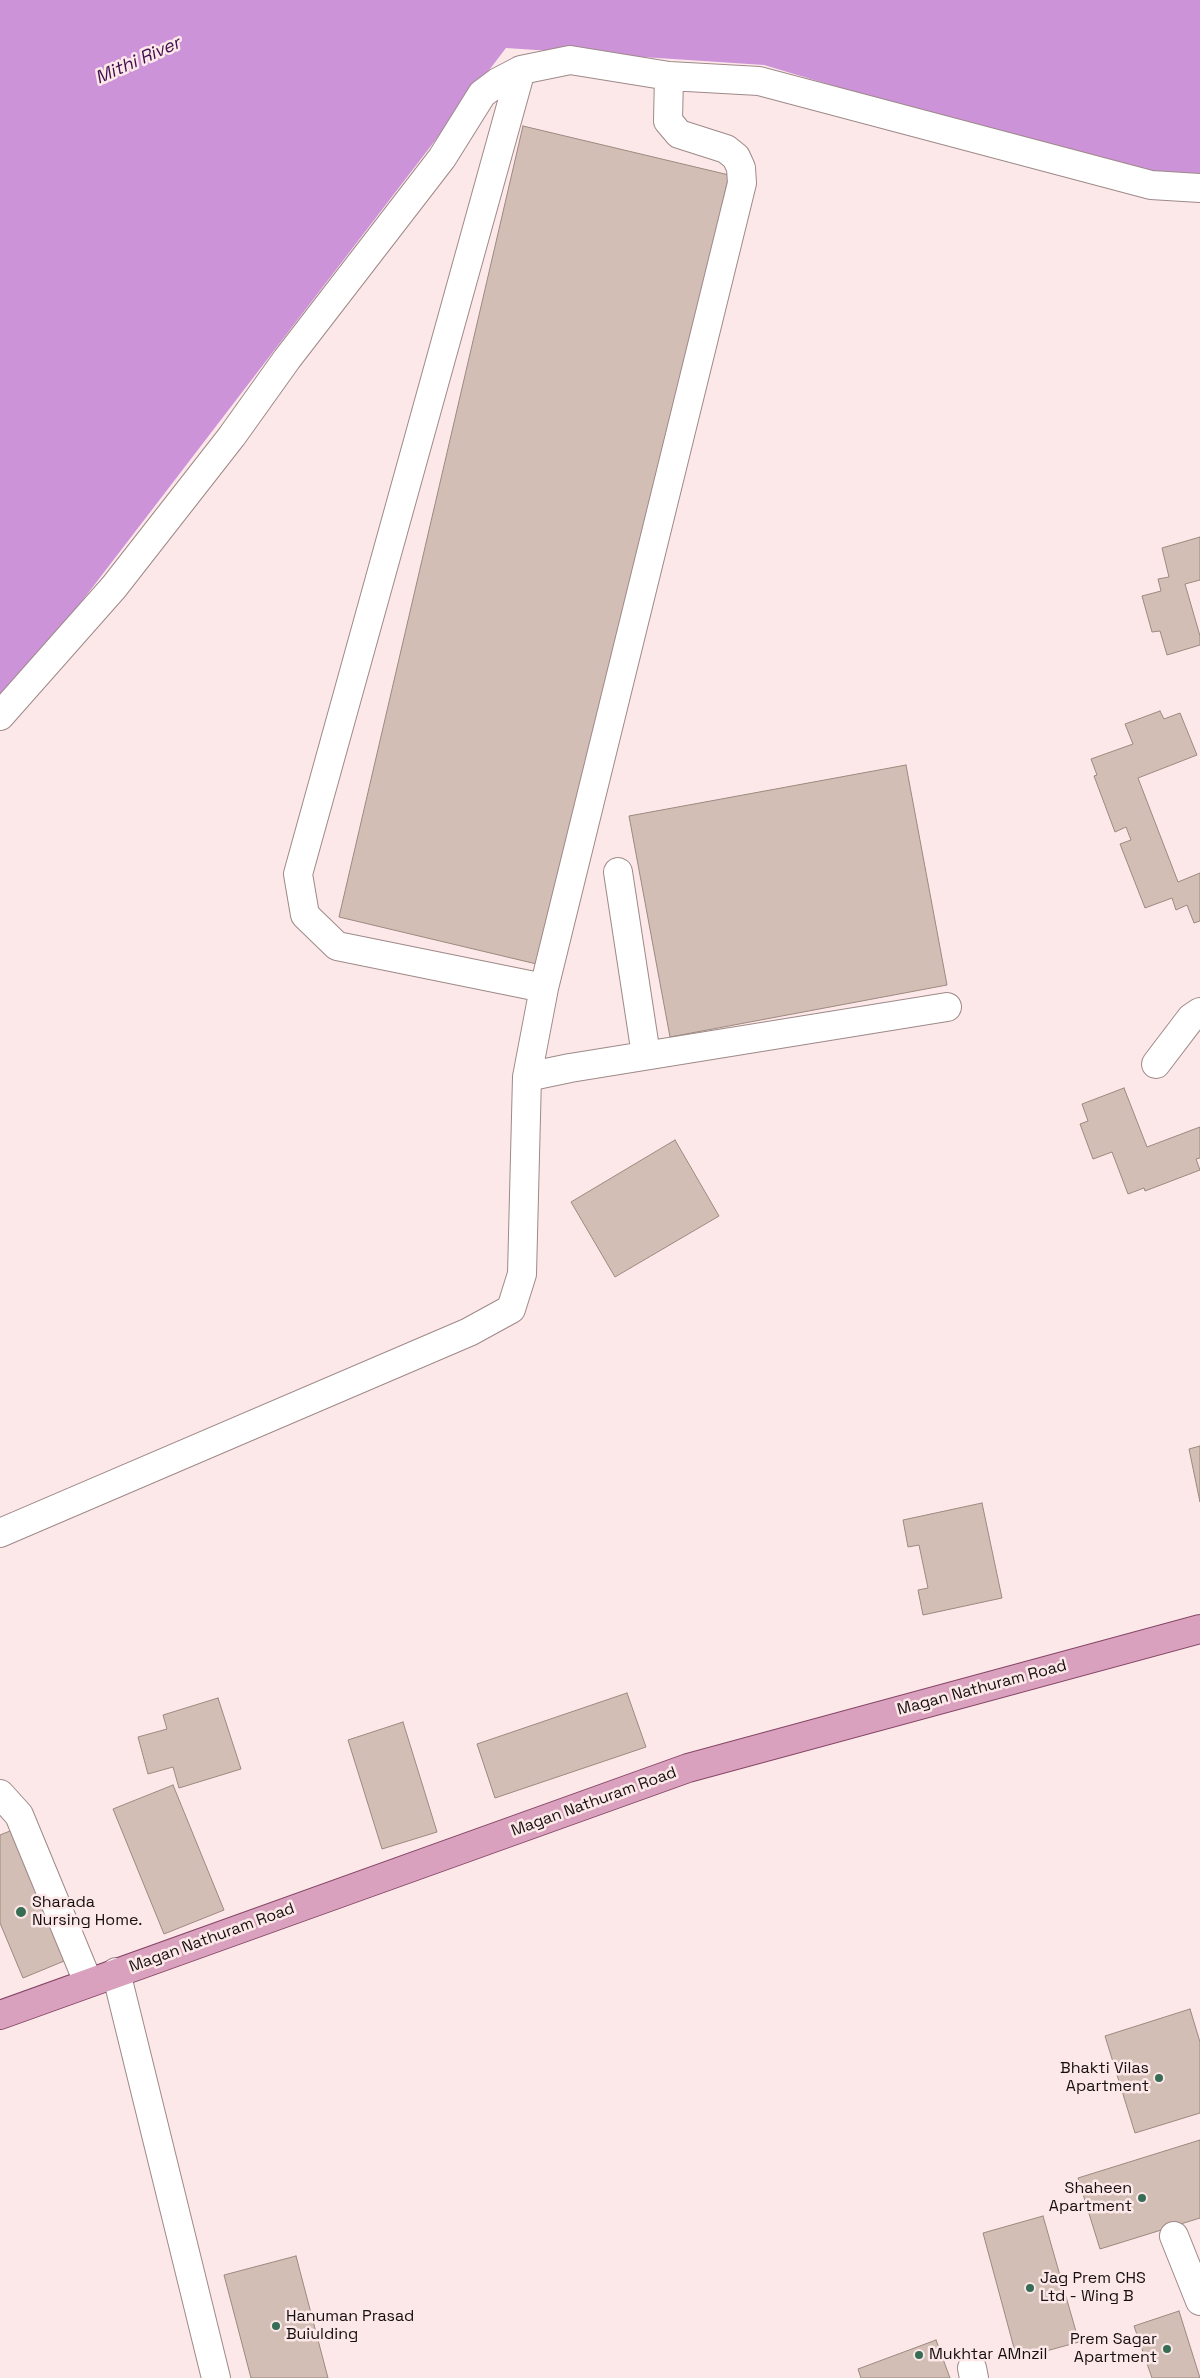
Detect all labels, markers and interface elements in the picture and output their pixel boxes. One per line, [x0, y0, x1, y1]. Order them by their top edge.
water label: Mithi River [92, 33, 184, 89]
street label: Magan Nathuram Road [895, 1656, 1069, 1720]
street label: Magan Nathuram Road [509, 1763, 679, 1841]
place label: Sharada Nursing Home. [32, 1893, 142, 1931]
street label: Magan Nathuram Road [127, 1899, 297, 1977]
marker: Sharada Nursing Home. [14, 1905, 28, 1919]
place label: Bhakti Vilas Apartment [1060, 2059, 1149, 2097]
marker: Bhakti Vilas Apartment [1153, 2072, 1165, 2084]
place label: Shaheen Apartment [1049, 2179, 1132, 2217]
marker: Shaheen Apartment [1136, 2192, 1148, 2204]
place label: Jag Prem CHS Ltd - Wing B [1040, 2269, 1146, 2307]
marker: Jag Prem CHS Ltd - Wing B [1024, 2282, 1036, 2294]
place label: Hanuman Prasad Buiulding [286, 2307, 414, 2345]
marker: Hanuman Prasad Buiulding [270, 2320, 282, 2332]
place label: Prem Sagar Apartment [1070, 2330, 1157, 2368]
marker: Prem Sagar Apartment [1161, 2343, 1173, 2355]
place label: Mukhtar AMnzil [929, 2345, 1047, 2365]
marker: Mukhtar AMnzil [913, 2349, 925, 2361]

